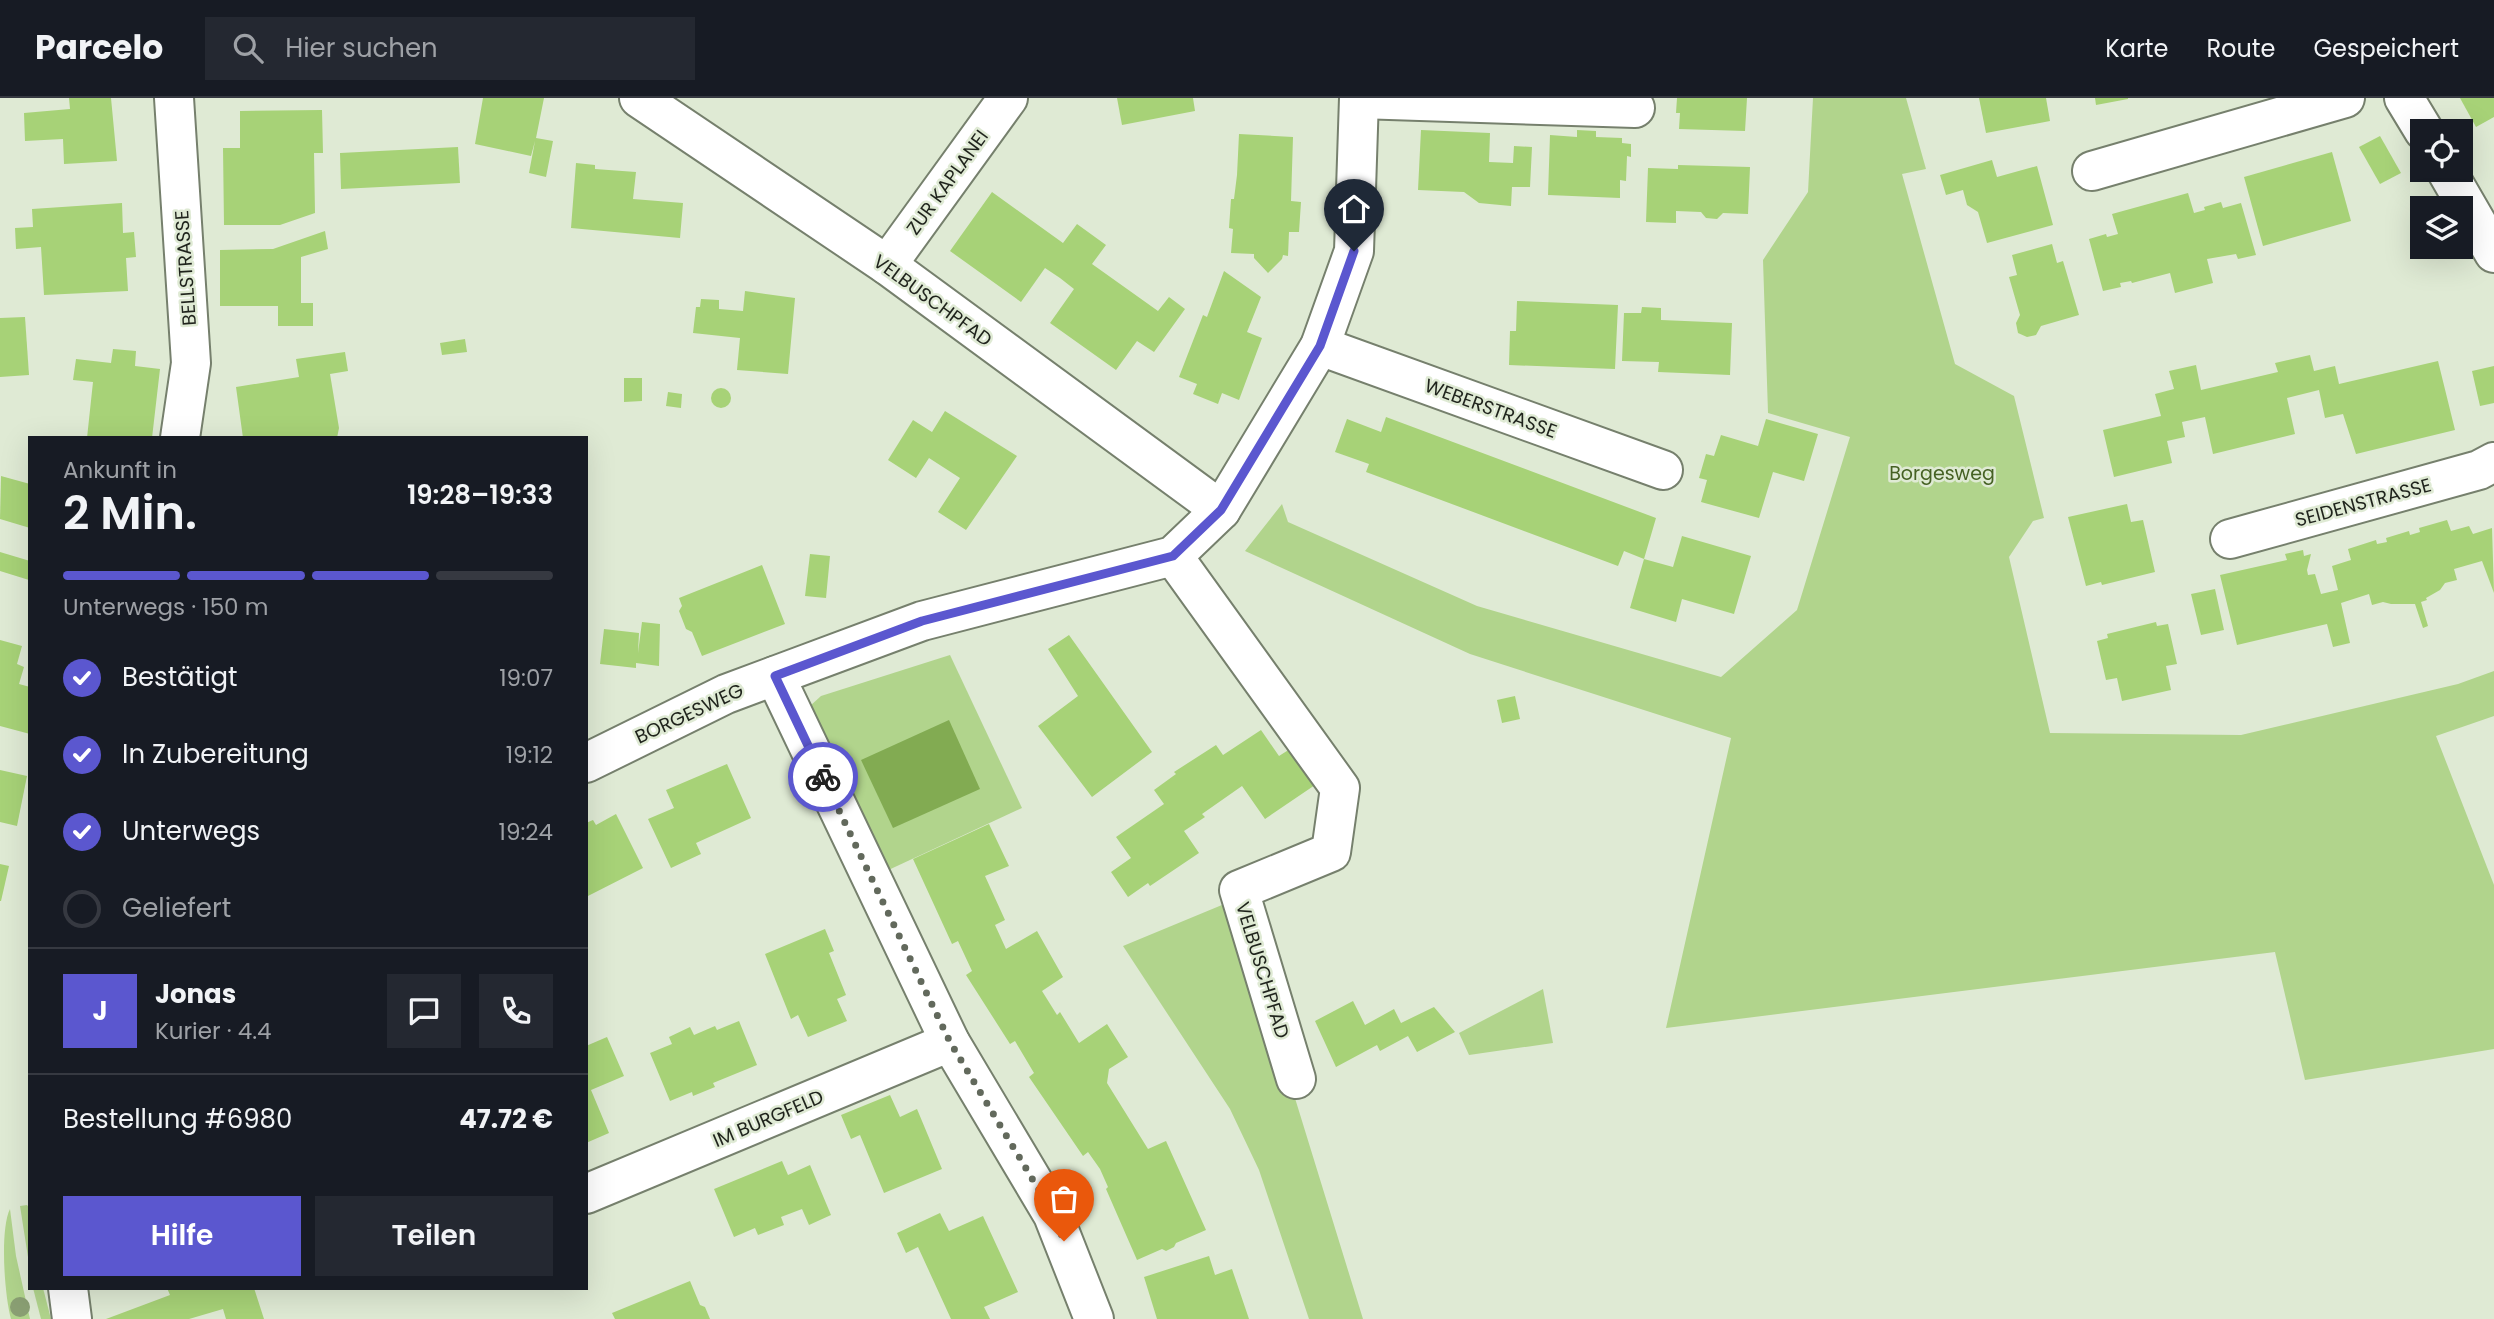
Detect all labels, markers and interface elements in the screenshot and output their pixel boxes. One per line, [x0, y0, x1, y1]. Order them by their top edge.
search box [205, 17, 695, 80]
text: Parcelo [35, 24, 163, 71]
icon: search [229, 29, 267, 67]
text: Hier suchen [285, 30, 438, 66]
text: Karte [2105, 32, 2168, 65]
text: Route [2206, 32, 2275, 65]
text: Gespeichert [2313, 32, 2459, 65]
map controls [2410, 119, 2473, 259]
button: locate [2410, 119, 2473, 182]
street label: ZUR KAPLANEI [900, 124, 995, 240]
pin [1324, 179, 1384, 251]
icon: home [1335, 190, 1373, 228]
button: layers [2410, 196, 2473, 259]
street label: BELLSTRASSE [168, 209, 203, 327]
street label: VELBUSCHPFAD [868, 248, 998, 353]
street label: WEBERSTRASSE [1421, 372, 1561, 445]
text: Ankunft in [63, 454, 177, 486]
park label: Borgesweg [1889, 460, 1995, 487]
street label: SEIDENSTRASSE [2292, 471, 2434, 534]
text: 19:28–19:33 [407, 477, 553, 513]
text: 2 Min. [63, 481, 197, 545]
text: Unterwegs · 150 m [63, 591, 268, 623]
icon: check [63, 659, 101, 697]
text: Bestätigt [122, 659, 238, 695]
text: 19:07 [499, 662, 553, 694]
street label: BORGESWEG [631, 677, 748, 750]
icon: check [63, 736, 101, 774]
text: In Zubereitung [122, 736, 309, 772]
text: 19:12 [506, 739, 553, 771]
courier [788, 742, 858, 812]
icon: bike [804, 758, 842, 796]
icon: check [63, 813, 101, 851]
text: Unterwegs [122, 813, 260, 849]
text: 19:24 [499, 816, 553, 848]
text: Geliefert [122, 890, 231, 926]
street label: VELBUSCHPFAD [1229, 899, 1296, 1042]
button: chat [387, 974, 461, 1048]
button: phone [479, 974, 553, 1048]
text: Jonas [155, 976, 236, 1012]
text: J [92, 993, 108, 1029]
text: Kurier · 4.4 [155, 1015, 272, 1047]
street label: IM BURGFELD [709, 1083, 828, 1154]
text: Bestellung #6980 [63, 1101, 292, 1137]
text: 47.72 € [459, 1101, 553, 1137]
pin [1034, 1169, 1094, 1241]
icon: bag [1045, 1180, 1083, 1218]
button: Hilfe [63, 1196, 301, 1276]
button: Teilen [315, 1196, 553, 1276]

